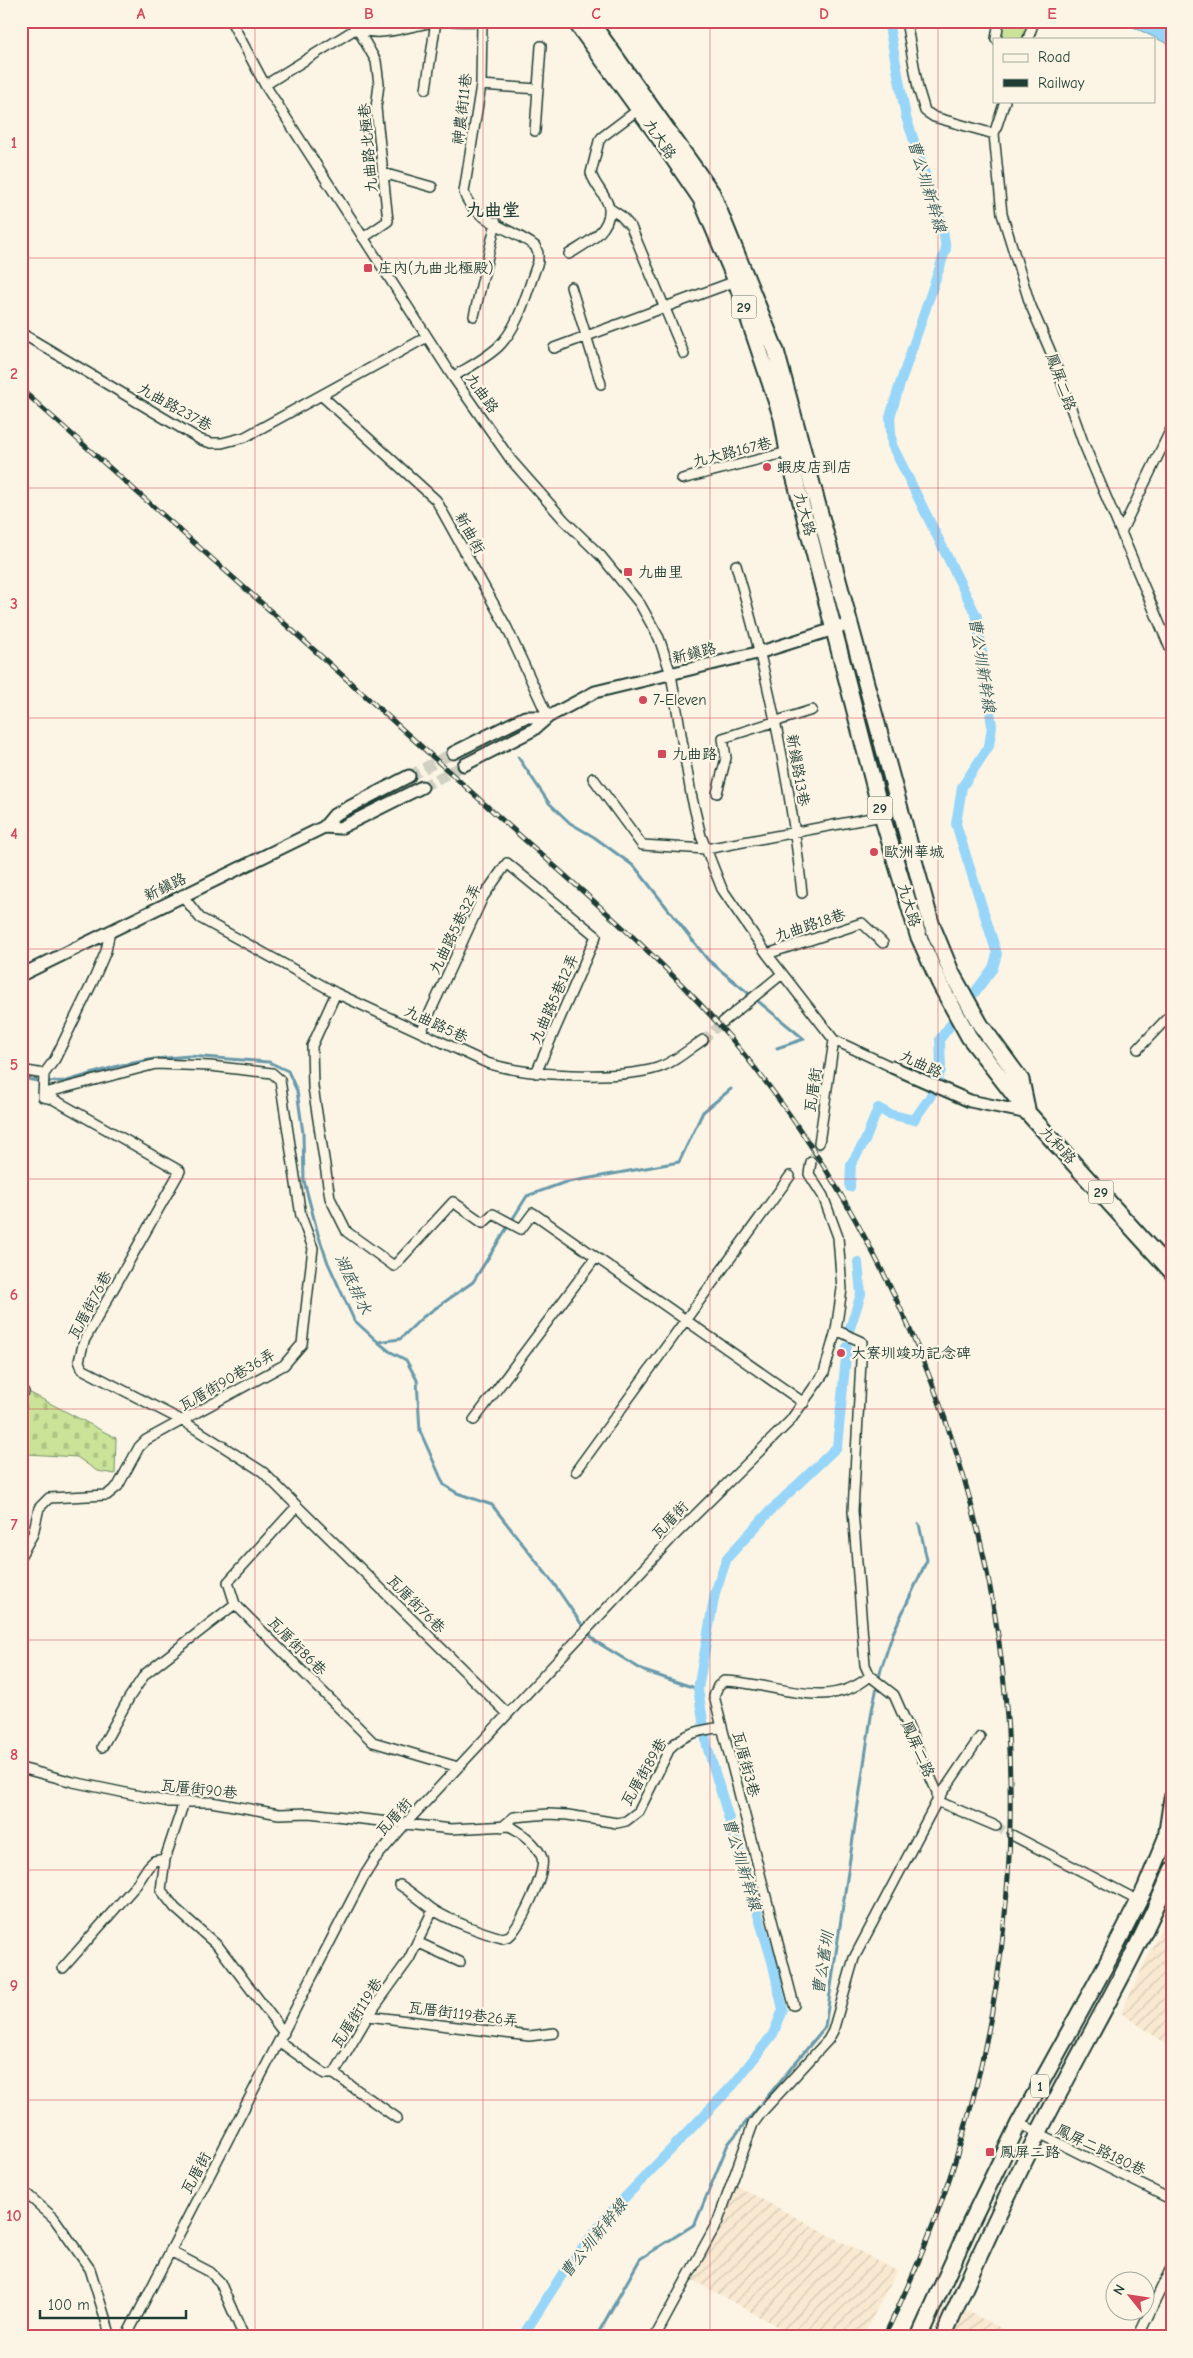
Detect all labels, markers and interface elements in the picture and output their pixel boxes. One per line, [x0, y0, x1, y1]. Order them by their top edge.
text: A [137, 5, 146, 23]
text: B [364, 5, 374, 23]
text: C [591, 5, 601, 23]
text: D [819, 5, 829, 23]
text: E [1047, 5, 1057, 23]
legend [993, 38, 1156, 102]
text: Road [1038, 48, 1070, 66]
street label: 神農街11巷 [449, 72, 475, 146]
text: Railway [1038, 74, 1085, 92]
street label: 九曲路北極巷 [355, 102, 381, 194]
street label: 九大路 [640, 115, 680, 163]
text: 1 [11, 134, 17, 152]
water label: 曹公圳新幹線 [904, 138, 950, 236]
district label: 九曲堂 [466, 200, 520, 221]
place label: 庄內(九曲北極殿) [378, 259, 493, 277]
marker: 庄內(九曲北極殿) [362, 262, 374, 274]
road number: 29 [732, 296, 756, 318]
street label: 鳳屏二路 [1042, 351, 1080, 413]
text: 2 [10, 365, 18, 383]
street label: 九曲路 [462, 369, 502, 417]
street label: 九曲路237巷 [135, 379, 215, 435]
street label: 九大路167巷 [690, 433, 774, 471]
place label: 蝦皮店到店 [777, 458, 852, 476]
marker: 蝦皮店到店 [761, 461, 773, 473]
street label: 九大路 [790, 490, 820, 538]
street label: 新曲街 [451, 509, 489, 557]
place label: 九曲里 [638, 563, 683, 581]
marker: 九曲里 [622, 566, 634, 578]
text: 3 [10, 595, 18, 613]
water label: 曹公圳新幹線 [966, 616, 999, 715]
street label: 新鎮路 [670, 639, 718, 667]
place label: 7-Eleven [653, 691, 707, 709]
marker: 7-Eleven [637, 694, 649, 706]
street label: 新鎮路13巷 [783, 732, 813, 808]
place label: 九曲路 [672, 745, 717, 763]
marker: 九曲路 [656, 748, 668, 760]
road number: 29 [868, 796, 892, 820]
text: 4 [10, 825, 18, 843]
place label: 歐洲華城 [884, 843, 944, 861]
marker: 歐洲華城 [868, 846, 880, 858]
street label: 新鎮路 [141, 869, 189, 905]
street label: 九曲路5巷32弄 [425, 881, 485, 977]
street label: 九大路 [894, 881, 924, 929]
street label: 九曲路18巷 [772, 905, 848, 945]
street label: 九曲路5巷12弄 [526, 951, 582, 1047]
street label: 九曲路5巷 [401, 1001, 471, 1047]
street label: 九曲路 [897, 1046, 945, 1082]
text: 5 [10, 1056, 18, 1074]
street label: 瓦厝街 [801, 1066, 825, 1114]
street label: 九和路 [1036, 1122, 1080, 1168]
road number: 29 [1088, 1180, 1114, 1204]
water label: 湖底排水 [331, 1252, 375, 1318]
street label: 瓦厝街76巷 [64, 1268, 116, 1342]
text: 6 [10, 1286, 18, 1304]
place label: 大寮圳竣功記念碑 [851, 1344, 971, 1362]
street label: 瓦厝街90巷36弄 [176, 1345, 278, 1415]
marker: 大寮圳竣功記念碑 [835, 1347, 847, 1359]
street label: 瓦厝街 [648, 1498, 692, 1542]
text: 7 [10, 1516, 18, 1534]
street label: 瓦厝街76巷 [383, 1571, 449, 1637]
street label: 瓦厝街86巷 [264, 1613, 330, 1679]
street label: 鳳屏二路 [898, 1718, 938, 1780]
street label: 瓦厝街3巷 [729, 1729, 763, 1799]
street label: 瓦厝街89巷 [617, 1735, 671, 1809]
text: 8 [10, 1746, 18, 1764]
street label: 瓦厝街90巷 [160, 1776, 238, 1802]
street label: 瓦厝街 [372, 1794, 416, 1840]
water label: 曹公圳新幹線 [719, 1816, 765, 1914]
water label: 曹公舊圳 [809, 1928, 837, 1996]
street label: 瓦厝街119巷 [328, 1975, 386, 2051]
text: 9 [10, 1977, 18, 1995]
street label: 瓦厝街119巷26弄 [407, 1998, 519, 2030]
road number: 1 [1031, 2074, 1049, 2098]
street label: 鳳屏二路180巷 [1053, 2120, 1149, 2180]
place label: 鳳屏二路 [1000, 2143, 1060, 2161]
marker: 鳳屏二路 [984, 2146, 996, 2158]
street label: 瓦厝街 [177, 2149, 215, 2197]
water label: 曹公圳新幹線 [557, 2195, 632, 2282]
text: 10 [6, 2207, 22, 2225]
north arrow [1106, 2270, 1156, 2320]
text: N [1110, 2282, 1129, 2298]
scale bar [40, 2288, 186, 2320]
text: 100 m [48, 2296, 90, 2314]

